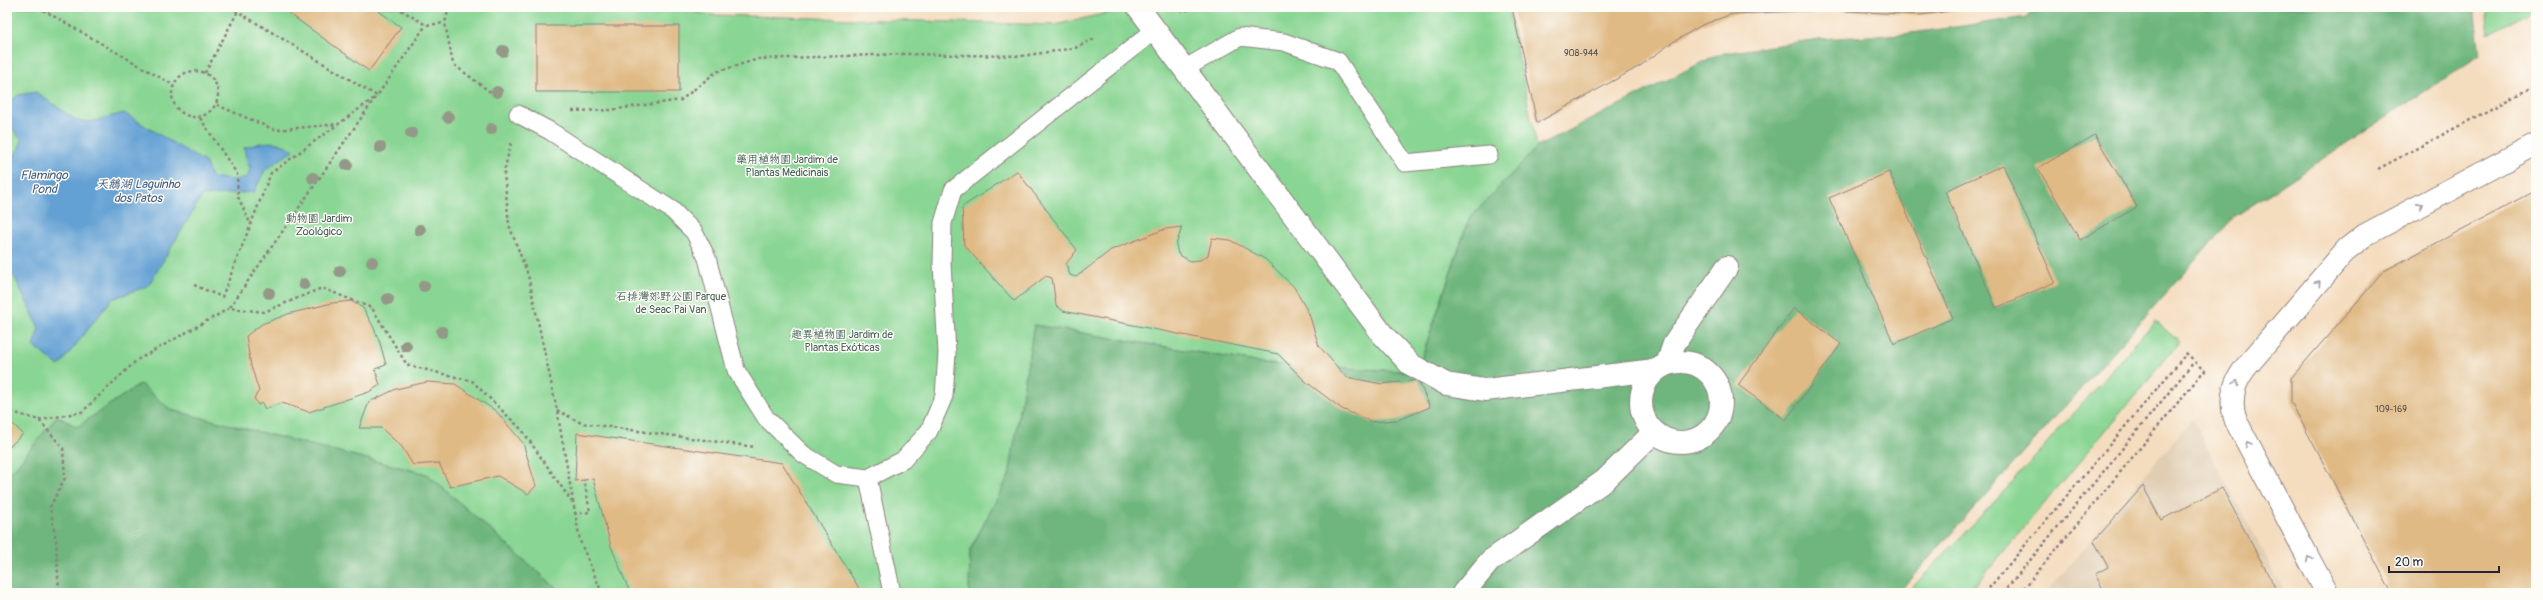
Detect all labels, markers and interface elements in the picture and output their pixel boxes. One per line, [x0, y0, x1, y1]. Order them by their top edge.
house number: 908-944 [1564, 48, 1599, 59]
park label: 藥用植物園 Jardim de Plantas Medicinais [736, 153, 838, 179]
water label: Flamingo Pond [20, 168, 69, 197]
water label: 天鵝湖 Laguinho dos Patos [96, 177, 182, 206]
one-way arrow [2416, 203, 2423, 210]
park label: 動物園 Jardim Zoológico [286, 212, 352, 238]
one-way arrow [2313, 280, 2320, 288]
park label: 石排灣郊野公園 Parque de Seac Pai Van [616, 290, 727, 316]
park label: 趣異植物園 Jardim de Plantas Exóticas [791, 328, 893, 354]
one-way arrow [2232, 380, 2240, 387]
house number: 109-169 [2375, 404, 2407, 415]
one-way arrow [2245, 441, 2253, 448]
scale bar [2389, 548, 2499, 574]
one-way arrow [2306, 555, 2314, 563]
text: 20 m [2395, 555, 2424, 570]

